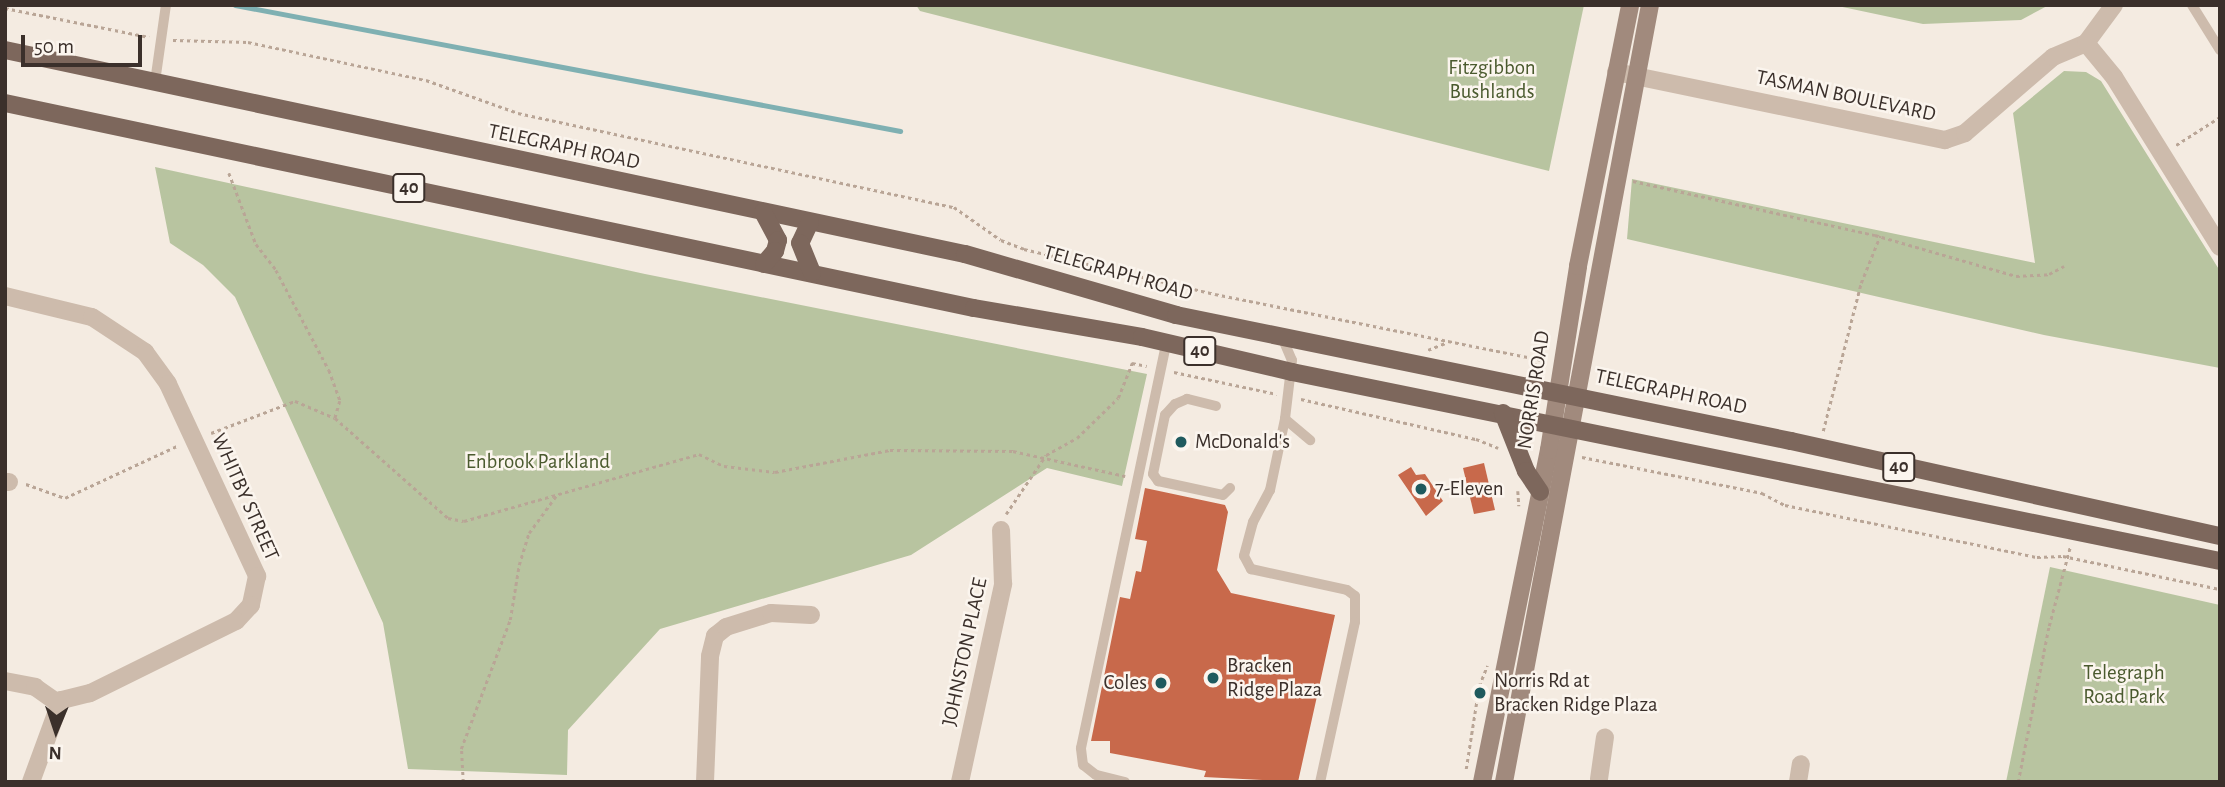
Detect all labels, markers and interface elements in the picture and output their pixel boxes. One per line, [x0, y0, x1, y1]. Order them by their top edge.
scale bar [24, 21, 145, 65]
text: 50 m [34, 36, 74, 57]
park label: Fitzgibbon Bushlands [1448, 55, 1536, 105]
street label: TASMAN BOULEVARD [1754, 65, 1938, 127]
street label: TELEGRAPH ROAD [486, 119, 642, 175]
road number: 40 [392, 172, 426, 204]
street label: TELEGRAPH ROAD [1040, 240, 1196, 306]
street label: NORRIS ROAD [1512, 329, 1556, 451]
road number: 40 [1182, 336, 1218, 366]
street label: TELEGRAPH ROAD [1593, 364, 1749, 420]
street label: WHITBY STREET [206, 429, 284, 565]
place label: McDonald's [1195, 429, 1290, 455]
marker: McDonald's [1173, 434, 1189, 450]
park label: Enbrook Parkland [466, 449, 610, 475]
road number: 40 [1882, 452, 1916, 482]
place label: 7-Eleven [1435, 476, 1504, 502]
marker: 7-Eleven [1413, 481, 1429, 497]
street label: JOHNSTON PLACE [937, 576, 993, 728]
place label: Bracken Ridge Plaza [1227, 653, 1322, 703]
park label: Telegraph Road Park [2083, 660, 2165, 710]
place label: Norris Rd at Bracken Ridge Plaza [1494, 668, 1658, 718]
place label: Coles [1104, 670, 1147, 696]
marker: Bracken Ridge Plaza [1205, 670, 1221, 686]
marker: Coles [1153, 675, 1169, 691]
marker: Norris Rd at Bracken Ridge Plaza [1472, 685, 1488, 701]
north arrow [21, 696, 91, 766]
text: N [48, 743, 62, 762]

